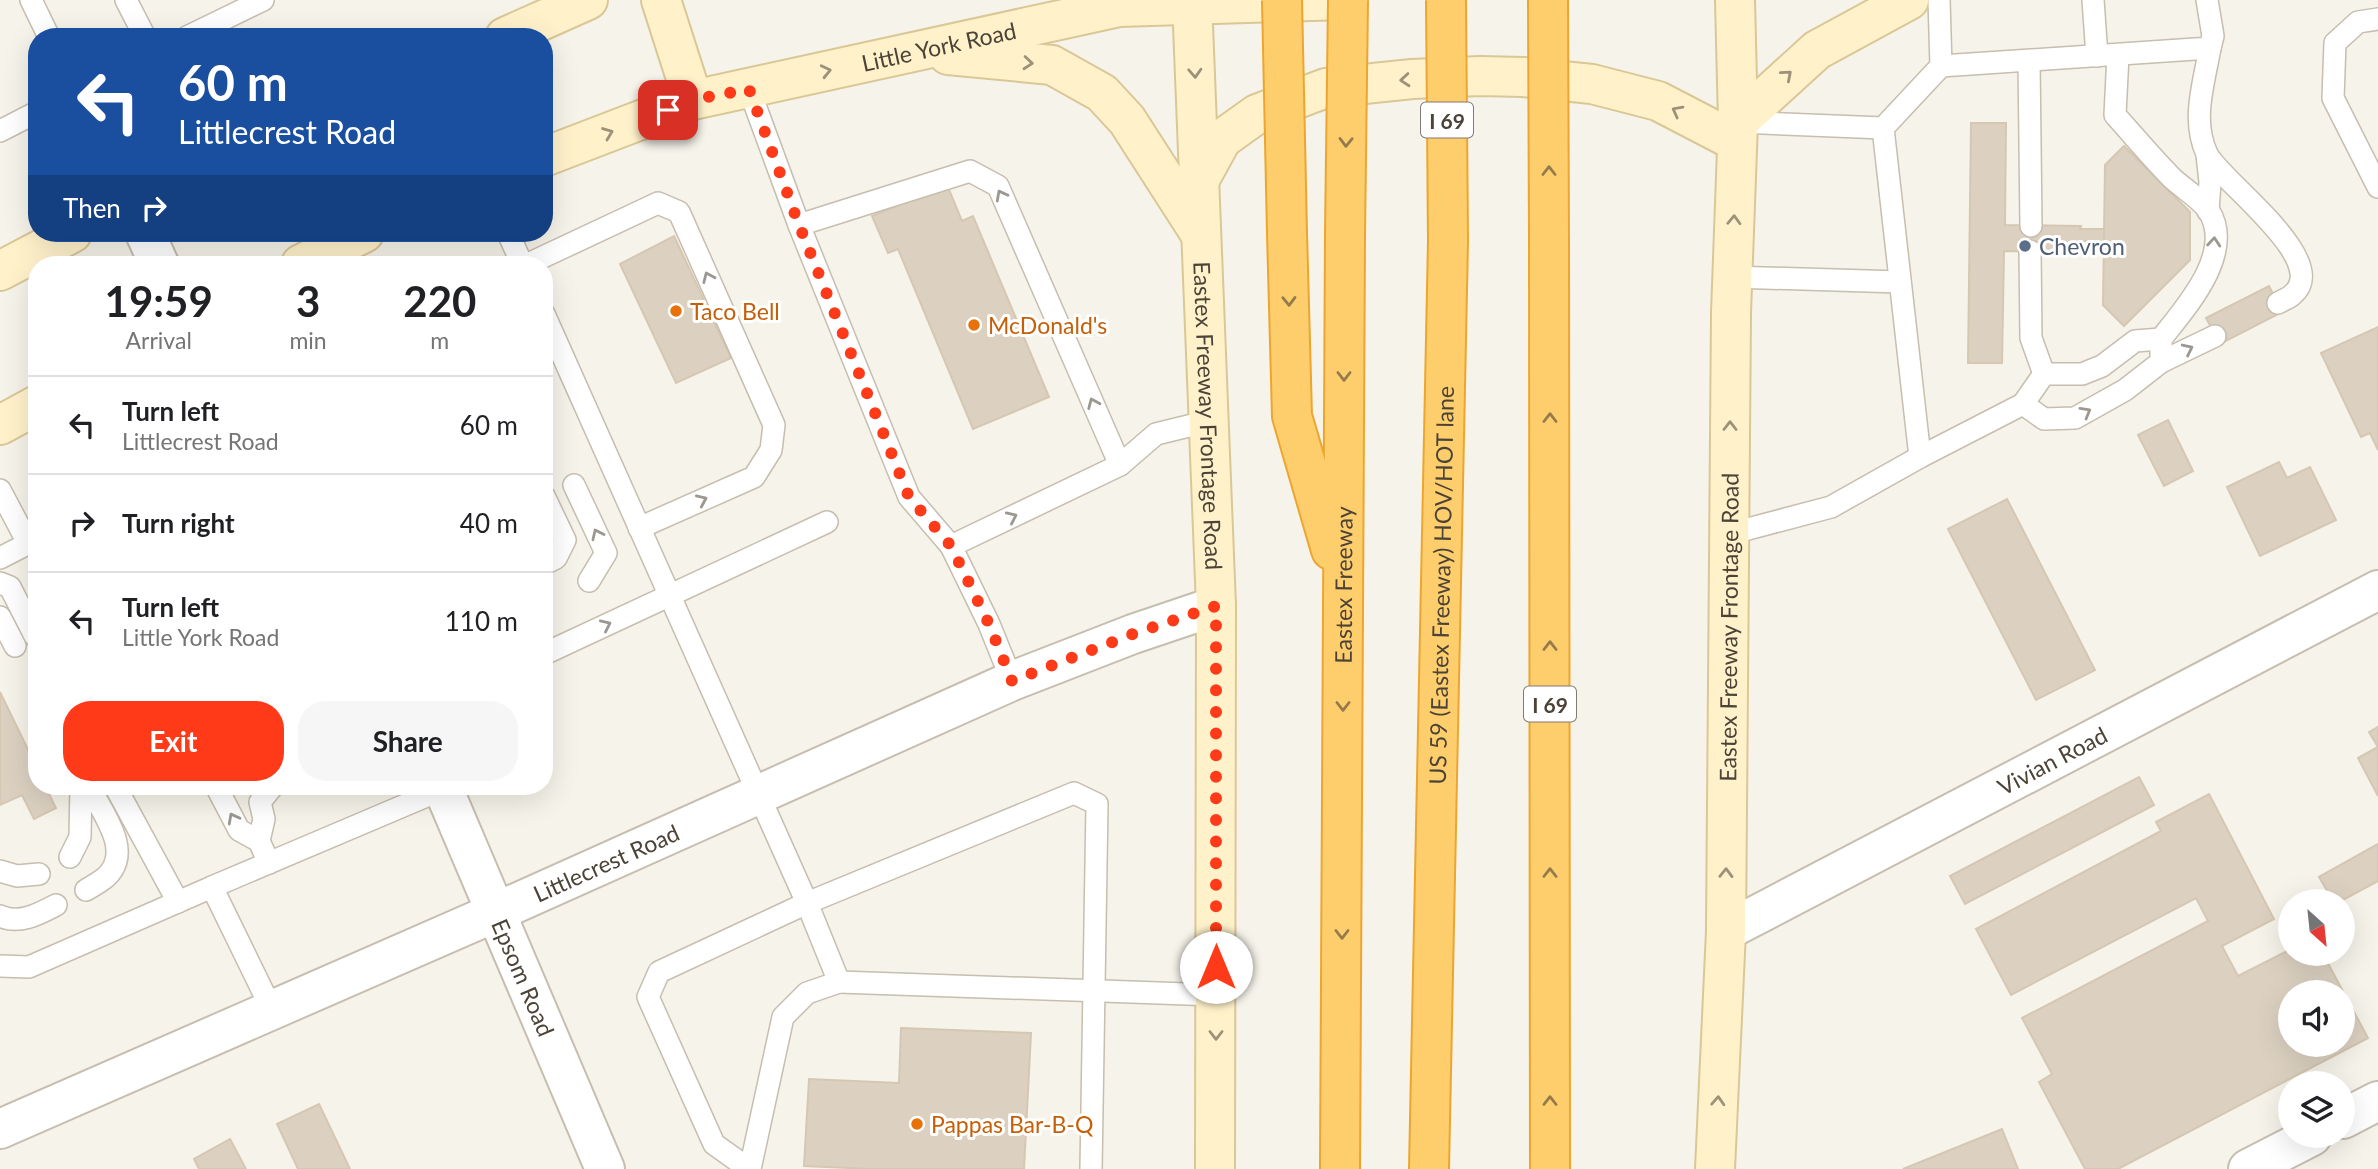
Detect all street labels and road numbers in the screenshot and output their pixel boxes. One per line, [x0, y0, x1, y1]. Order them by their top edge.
street label: Little York Road [859, 16, 1019, 77]
road number: I 69 [1421, 102, 1473, 138]
street label: Eastex Freeway Frontage Road [1188, 261, 1229, 570]
street label: US 59 (Eastex Freeway) HOV/HOT lane [1423, 386, 1459, 785]
street label: Eastex Freeway Frontage Road [1713, 473, 1744, 782]
street label: Eastex Freeway [1329, 506, 1358, 664]
road number: I 69 [1524, 686, 1576, 722]
street label: Vivian Road [1993, 720, 2112, 801]
street label: Littlecrest Road [529, 818, 683, 908]
street label: Epsom Road [486, 915, 561, 1040]

